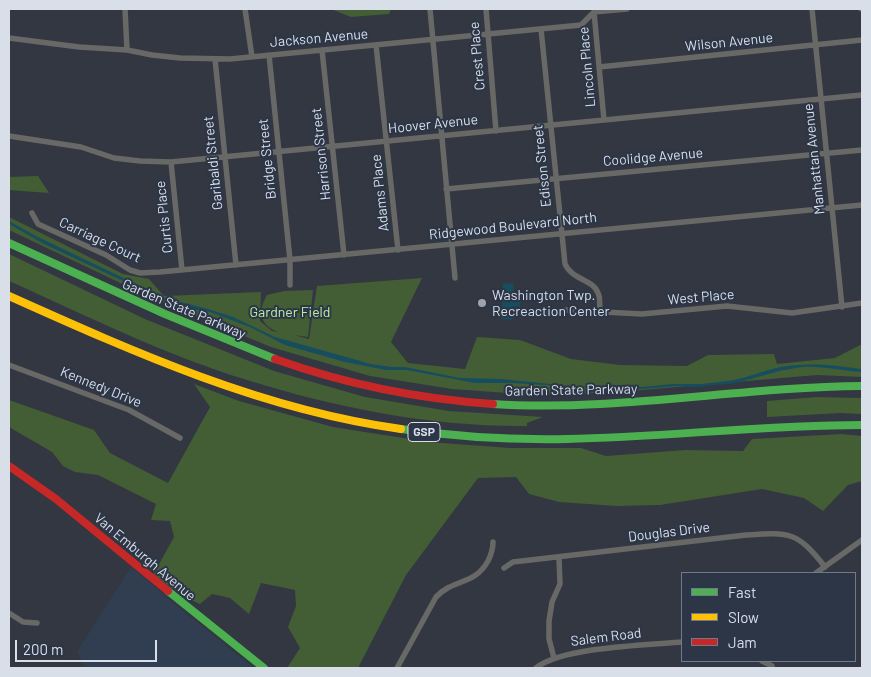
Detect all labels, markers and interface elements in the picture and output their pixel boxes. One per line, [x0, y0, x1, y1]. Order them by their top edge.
street label: Crest Place [466, 21, 488, 91]
street label: Jackson Avenue [269, 25, 369, 51]
street label: Lincoln Place [575, 26, 599, 108]
street label: Wilson Avenue [684, 29, 774, 55]
street label: Manhattan Avenue [800, 103, 828, 215]
street label: Harrison Street [308, 107, 334, 201]
street label: Hoover Avenue [387, 111, 479, 137]
street label: Garibaldi Street [200, 115, 226, 211]
street label: Bridge Street [254, 118, 280, 200]
street label: Edison Street [529, 124, 555, 208]
street label: Coolidge Avenue [602, 144, 704, 170]
street label: Adams Place [368, 154, 392, 232]
street label: Curtis Place [152, 180, 176, 254]
street label: Ridgewood Boulevard North [428, 209, 598, 243]
street label: Carriage Court [56, 214, 144, 266]
street label: Garden State Parkway [120, 275, 248, 343]
street label: West Place [667, 286, 735, 308]
place label: Washington Twp. Recreaction Center [492, 287, 610, 320]
marker: Washington Twp. Recreaction Center [476, 297, 488, 309]
park label: Gardner Field [250, 304, 330, 320]
street label: Kennedy Drive [58, 363, 144, 411]
street label: Garden State Parkway [505, 380, 637, 400]
road number: GSP [408, 422, 440, 442]
street label: Van Emburgh Avenue [91, 510, 199, 604]
street label: Douglas Drive [627, 519, 711, 545]
legend [681, 572, 856, 662]
text: Fast [728, 583, 756, 601]
text: Slow [728, 608, 759, 626]
street label: Salem Road [570, 624, 642, 650]
scale bar [18, 630, 160, 662]
text: Jam [728, 633, 757, 651]
text: 200 m [23, 640, 63, 658]

